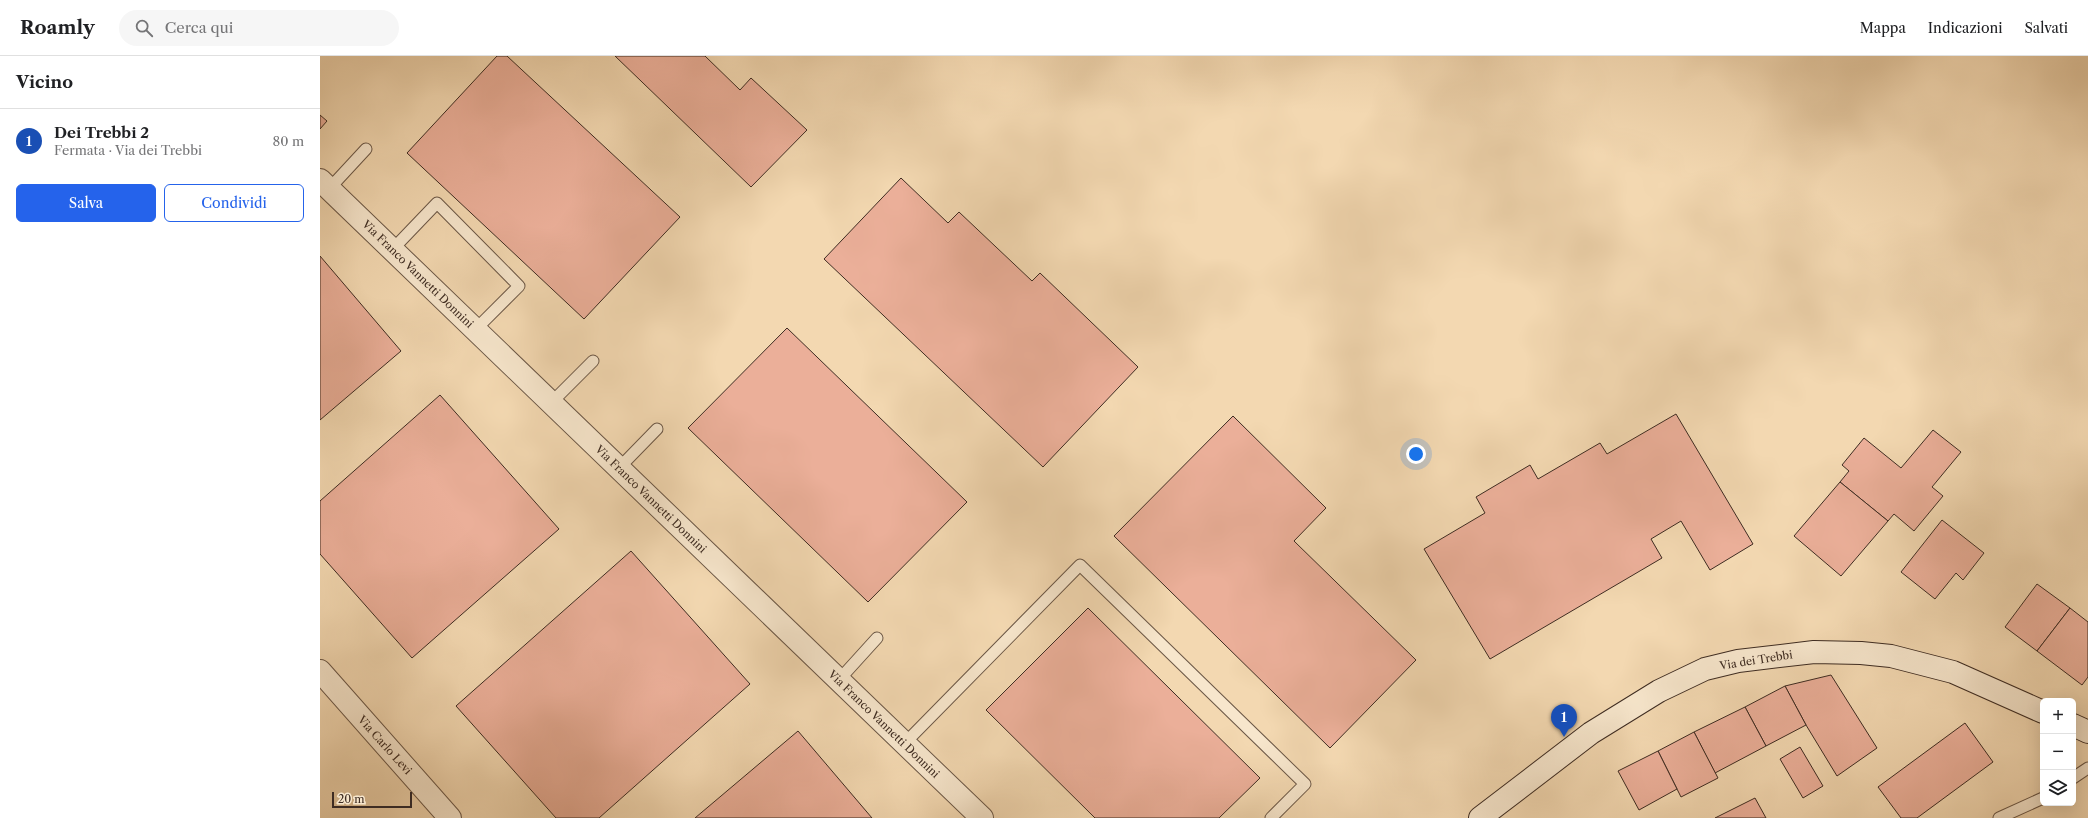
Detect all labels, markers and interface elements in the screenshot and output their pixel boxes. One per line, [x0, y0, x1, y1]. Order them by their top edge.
search box [119, 10, 399, 46]
text: Roamly [20, 16, 95, 39]
icon: search [133, 17, 155, 39]
text: Cerca qui [165, 18, 233, 37]
text: Mappa [1860, 19, 1906, 37]
text: Indicazioni [1928, 19, 2003, 37]
text: Salvati [2025, 19, 2068, 37]
text: Vicino [16, 72, 73, 92]
text: Dei Trebbi 2 [54, 123, 149, 142]
text: 1 [26, 133, 32, 149]
text: 80 m [272, 133, 304, 149]
text: Fermata · Via dei Trebbi [54, 142, 202, 158]
button: Salva [16, 184, 156, 222]
button: Condividi [164, 184, 304, 222]
street label: Via Franco Vannetti Donnini [359, 217, 477, 331]
street label: Via Franco Vannetti Donnini [592, 442, 710, 556]
your location [1406, 444, 1426, 464]
street label: Via dei Trebbi [1718, 647, 1794, 673]
street label: Via Franco Vannetti Donnini [825, 667, 943, 781]
map controls [2040, 698, 2076, 806]
button: + [2040, 698, 2076, 734]
pin: 1 [1551, 704, 1577, 737]
street label: Via Carlo Levi [354, 712, 415, 778]
button: − [2040, 734, 2076, 770]
button: layers [2040, 770, 2076, 806]
scale bar [332, 790, 412, 809]
text: 20 m [338, 792, 364, 806]

